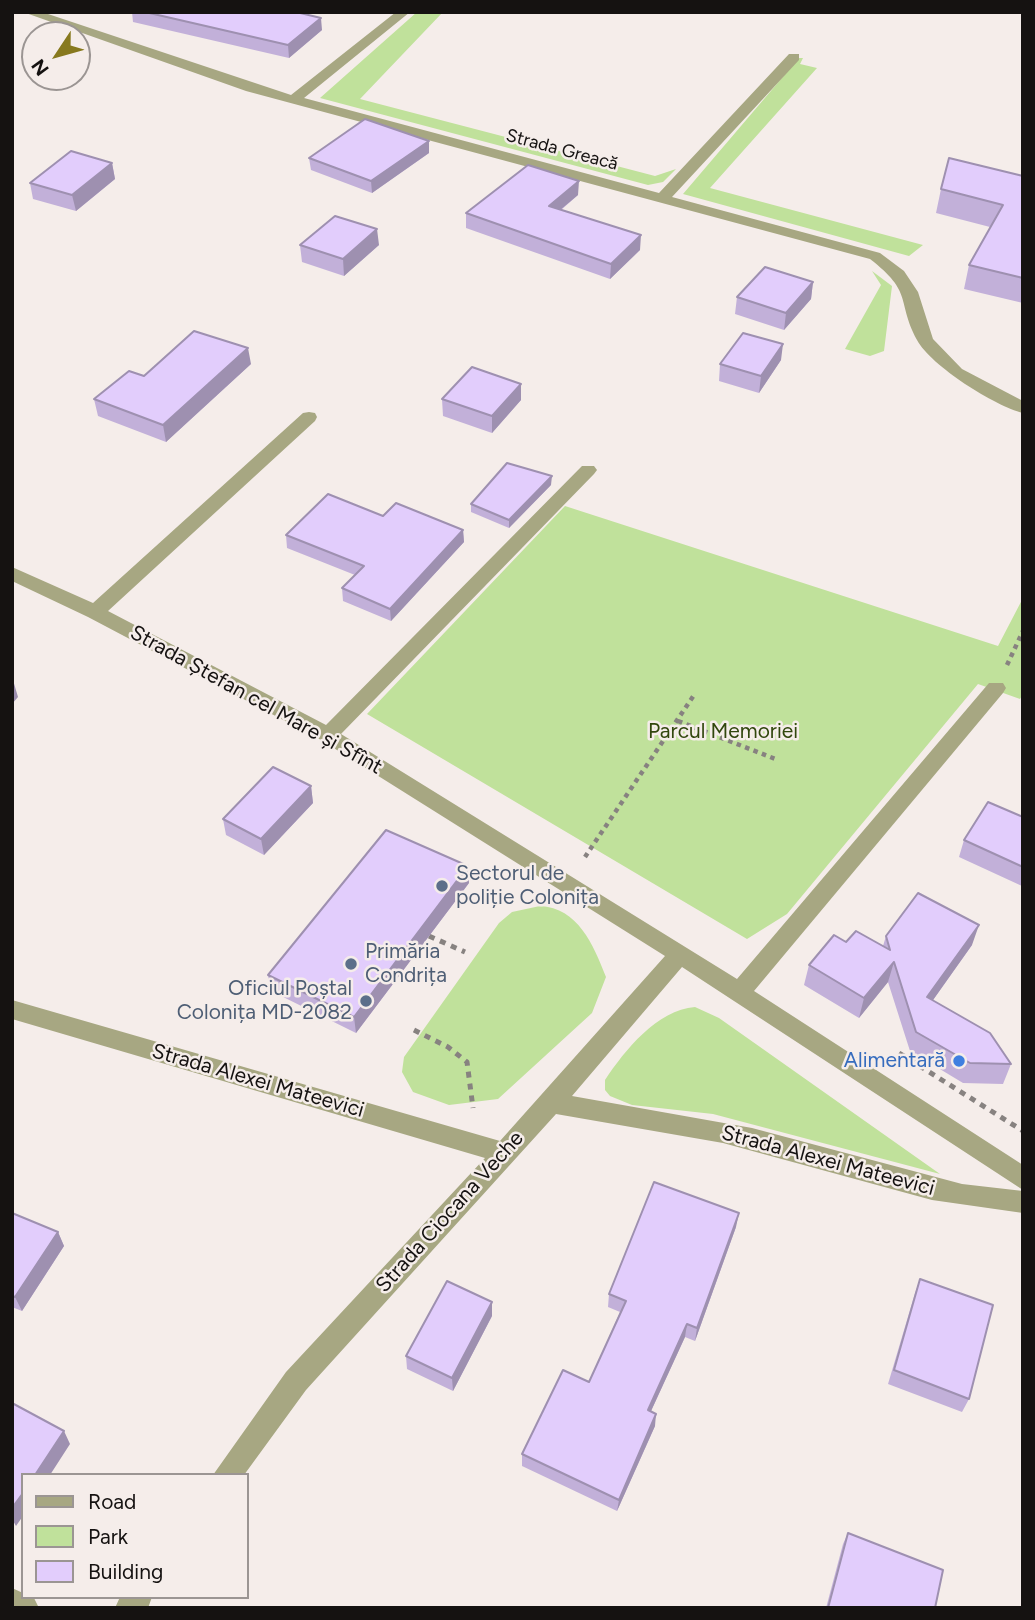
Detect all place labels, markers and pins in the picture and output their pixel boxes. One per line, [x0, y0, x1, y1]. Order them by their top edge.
place label: Sectorul de poliție Colonița [456, 861, 599, 911]
marker: Sectorul de poliție Colonița [434, 878, 450, 894]
place label: Primăria Condrița [365, 939, 447, 989]
marker: Primăria Condrița [343, 956, 359, 972]
place label: Oficiul Poștal Colonița MD-2082 [177, 976, 352, 1026]
marker: Oficiul Poștal Colonița MD-2082 [358, 993, 374, 1009]
place label: Alimentară [844, 1048, 945, 1074]
marker: Alimentară [951, 1053, 967, 1069]

